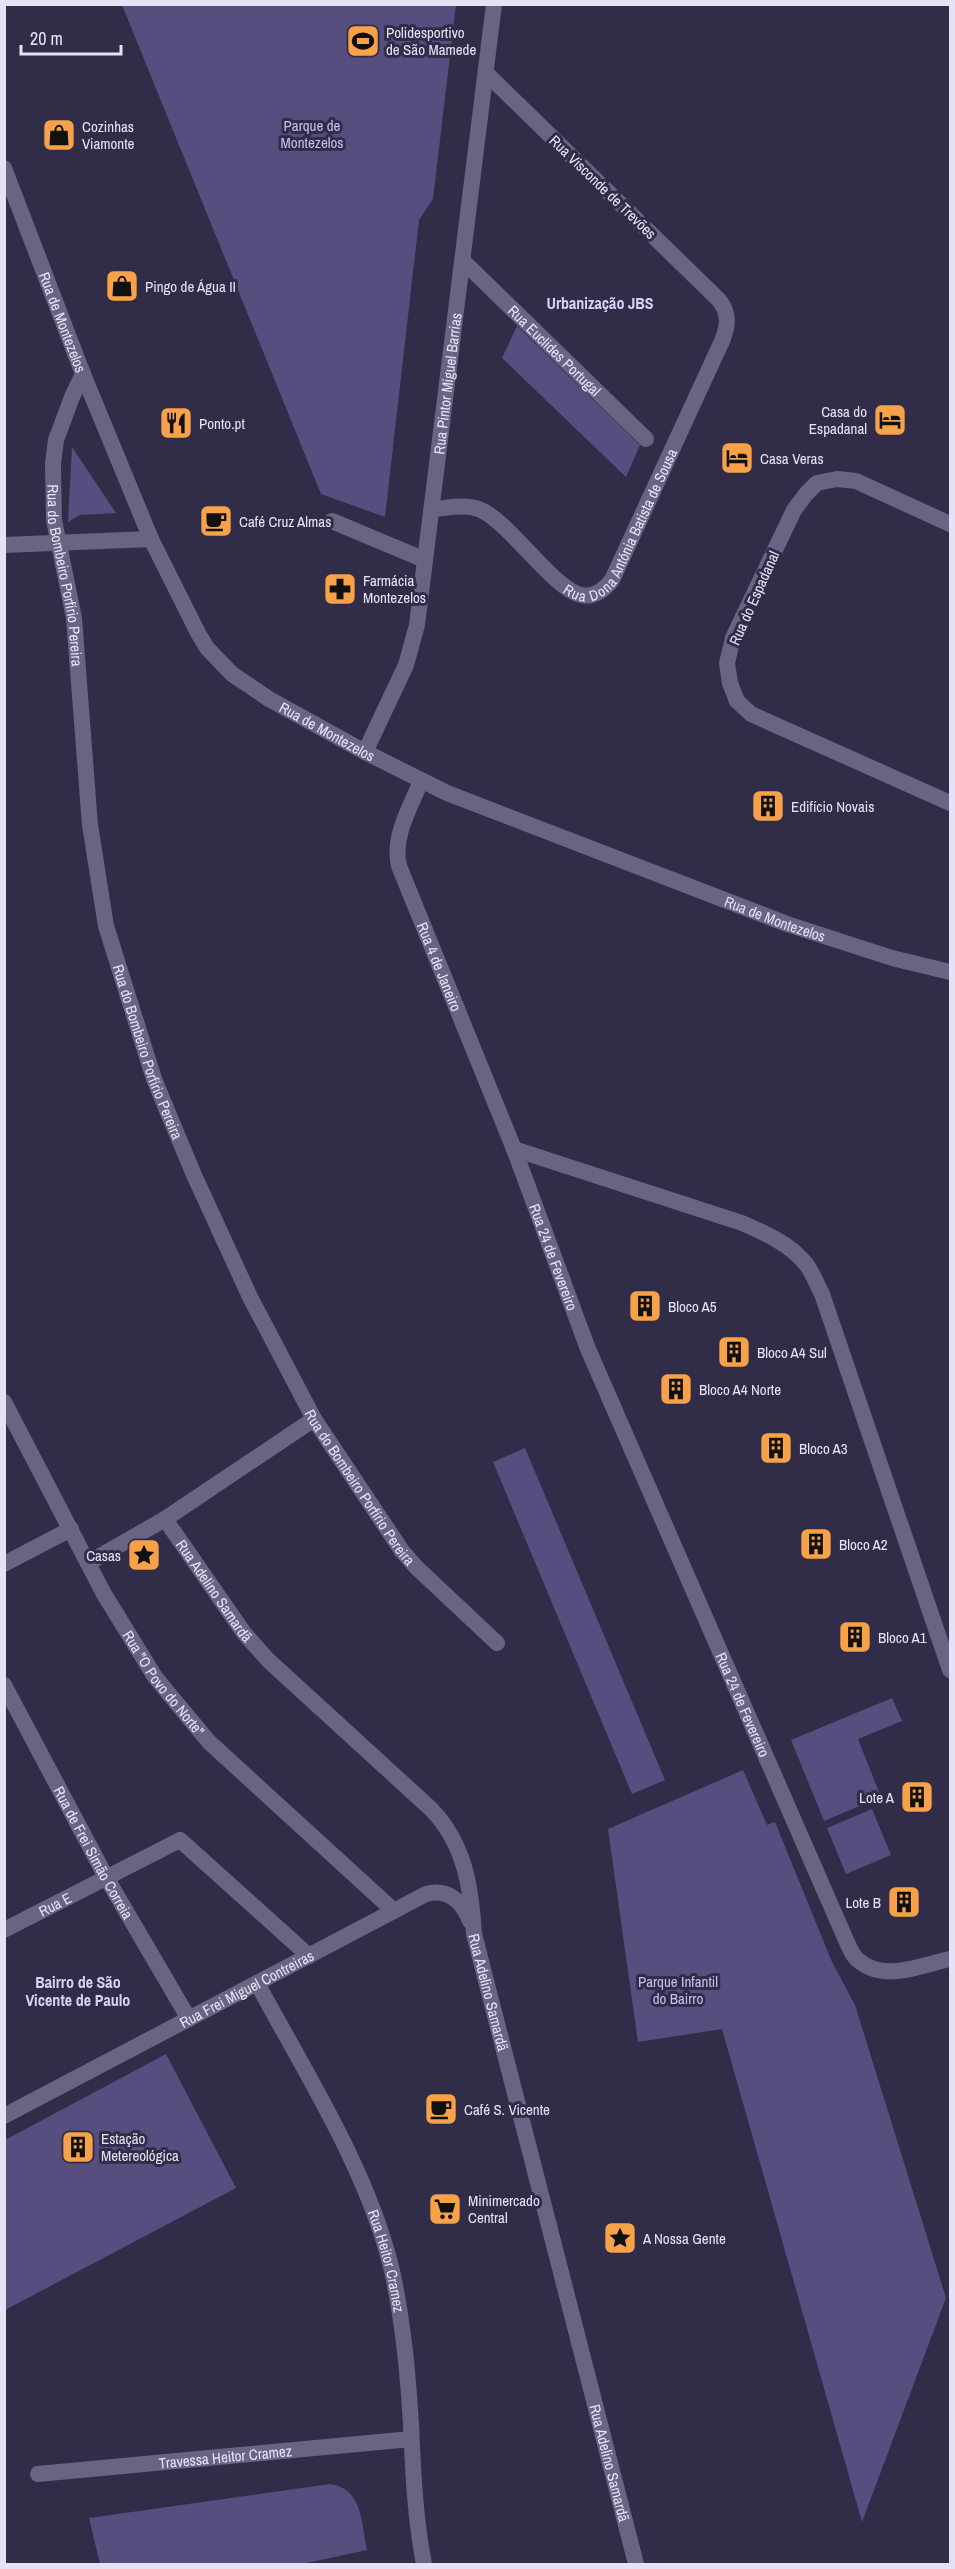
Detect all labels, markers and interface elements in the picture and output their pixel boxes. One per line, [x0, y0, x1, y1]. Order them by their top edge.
scale bar [21, 18, 122, 56]
place label: Polidesportivo de São Mamede [386, 22, 476, 60]
sports icon: Polidesportivo de São Mamede [345, 23, 381, 59]
text: 20 m [30, 26, 63, 51]
park label: Parque de Montezelos [281, 115, 343, 153]
place label: Cozinhas Viamonte [82, 116, 135, 154]
shop icon: Cozinhas Viamonte [41, 117, 77, 153]
street label: Rua Visconde de Trevões [545, 130, 661, 244]
shop icon: Pingo de Água II [104, 268, 140, 304]
street label: Rua de Montezelos [34, 269, 92, 375]
place label: Pingo de Água II [145, 276, 236, 297]
district label: Urbanização JBS [546, 292, 654, 314]
street label: Rua Euclides Portugal [504, 300, 606, 400]
street label: Rua Pintor Miguel Barrias [428, 312, 466, 455]
place label: Casa do Espadanal [809, 401, 867, 439]
hotel icon: Casa do Espadanal [872, 402, 908, 438]
restaurant icon: Ponto.pt [158, 405, 194, 441]
place label: Ponto.pt [199, 413, 245, 434]
hotel icon: Casa Veras [719, 440, 755, 476]
street label: Rua Dona Antónia Batista de Sousa [560, 445, 682, 606]
place label: Casa Veras [760, 448, 824, 469]
street label: Rua do Bombeiro Porfírio Pereira [43, 484, 88, 667]
cafe icon: Café Cruz Almas [198, 503, 234, 539]
place label: Café Cruz Almas [239, 511, 331, 532]
street label: Rua do Espadanal [724, 547, 784, 649]
place label: Farmácia Montezelos [363, 570, 426, 608]
pharmacy icon: Farmácia Montezelos [322, 571, 358, 607]
street label: Rua de Montezelos [276, 696, 379, 766]
building icon: Edifício Novais [750, 788, 786, 824]
place label: Edifício Novais [791, 796, 874, 817]
street label: Rua de Montezelos [722, 890, 828, 946]
street label: Rua 4 de Janeiro [412, 919, 467, 1014]
street label: Rua do Bombeiro Porfírio Pereira [108, 961, 188, 1142]
street label: Rua 24 de Fevereiro [525, 1201, 583, 1313]
building icon: Bloco A5 [627, 1288, 663, 1324]
place label: Bloco A5 [668, 1296, 717, 1317]
building icon: Bloco A4 Sul [716, 1334, 752, 1370]
place label: Bloco A4 Sul [757, 1342, 827, 1363]
building icon: Bloco A4 Norte [658, 1371, 694, 1407]
place label: Bloco A4 Norte [699, 1379, 781, 1400]
street label: Rua do Bombeiro Porfírio Pereira [300, 1405, 420, 1570]
building icon: Bloco A3 [758, 1430, 794, 1466]
place label: Bloco A3 [799, 1438, 848, 1459]
building icon: Bloco A2 [798, 1526, 834, 1562]
place label: Bloco A2 [839, 1534, 888, 1555]
street label: Rua Adelino Samardã [172, 1535, 258, 1646]
place icon: Casas [126, 1537, 162, 1573]
place label: Casas [86, 1545, 121, 1566]
building icon: Bloco A1 [837, 1619, 873, 1655]
street label: Rua "O Povo do Norte" [118, 1626, 210, 1740]
place label: Bloco A1 [878, 1627, 927, 1648]
street label: Rua 24 de Fevereiro [711, 1649, 775, 1760]
building icon: Lote A [899, 1779, 935, 1815]
street label: Rua de Frei Simão Correia [49, 1782, 139, 1923]
place label: Lote A [859, 1787, 895, 1808]
building icon: Lote B [886, 1884, 922, 1920]
street label: Rua E [35, 1887, 75, 1921]
place label: Lote B [845, 1892, 881, 1913]
street label: Rua Adelino Samardã [464, 1931, 514, 2053]
street label: Rua Frei Miguel Contreiras [176, 1944, 317, 2032]
district label: Bairro de São Vicente de Paulo [26, 1971, 130, 2011]
park label: Parque Infantil do Bairro [638, 1971, 718, 2009]
cafe icon: Café S. Vicente [423, 2091, 459, 2127]
place label: Café S. Vicente [464, 2099, 550, 2120]
place label: Estação Metereológica [101, 2128, 179, 2166]
building icon: Estação Metereológica [60, 2129, 96, 2165]
place label: Minimercado Central [468, 2190, 540, 2228]
supermarket icon: Minimercado Central [427, 2191, 463, 2227]
street label: Rua Heitor Cramez [363, 2206, 410, 2314]
place icon: A Nossa Gente [602, 2220, 638, 2256]
place label: A Nossa Gente [642, 2228, 726, 2249]
street label: Rua Adelino Samardã [585, 2402, 635, 2524]
street label: Travessa Heitor Cramez [158, 2440, 293, 2473]

